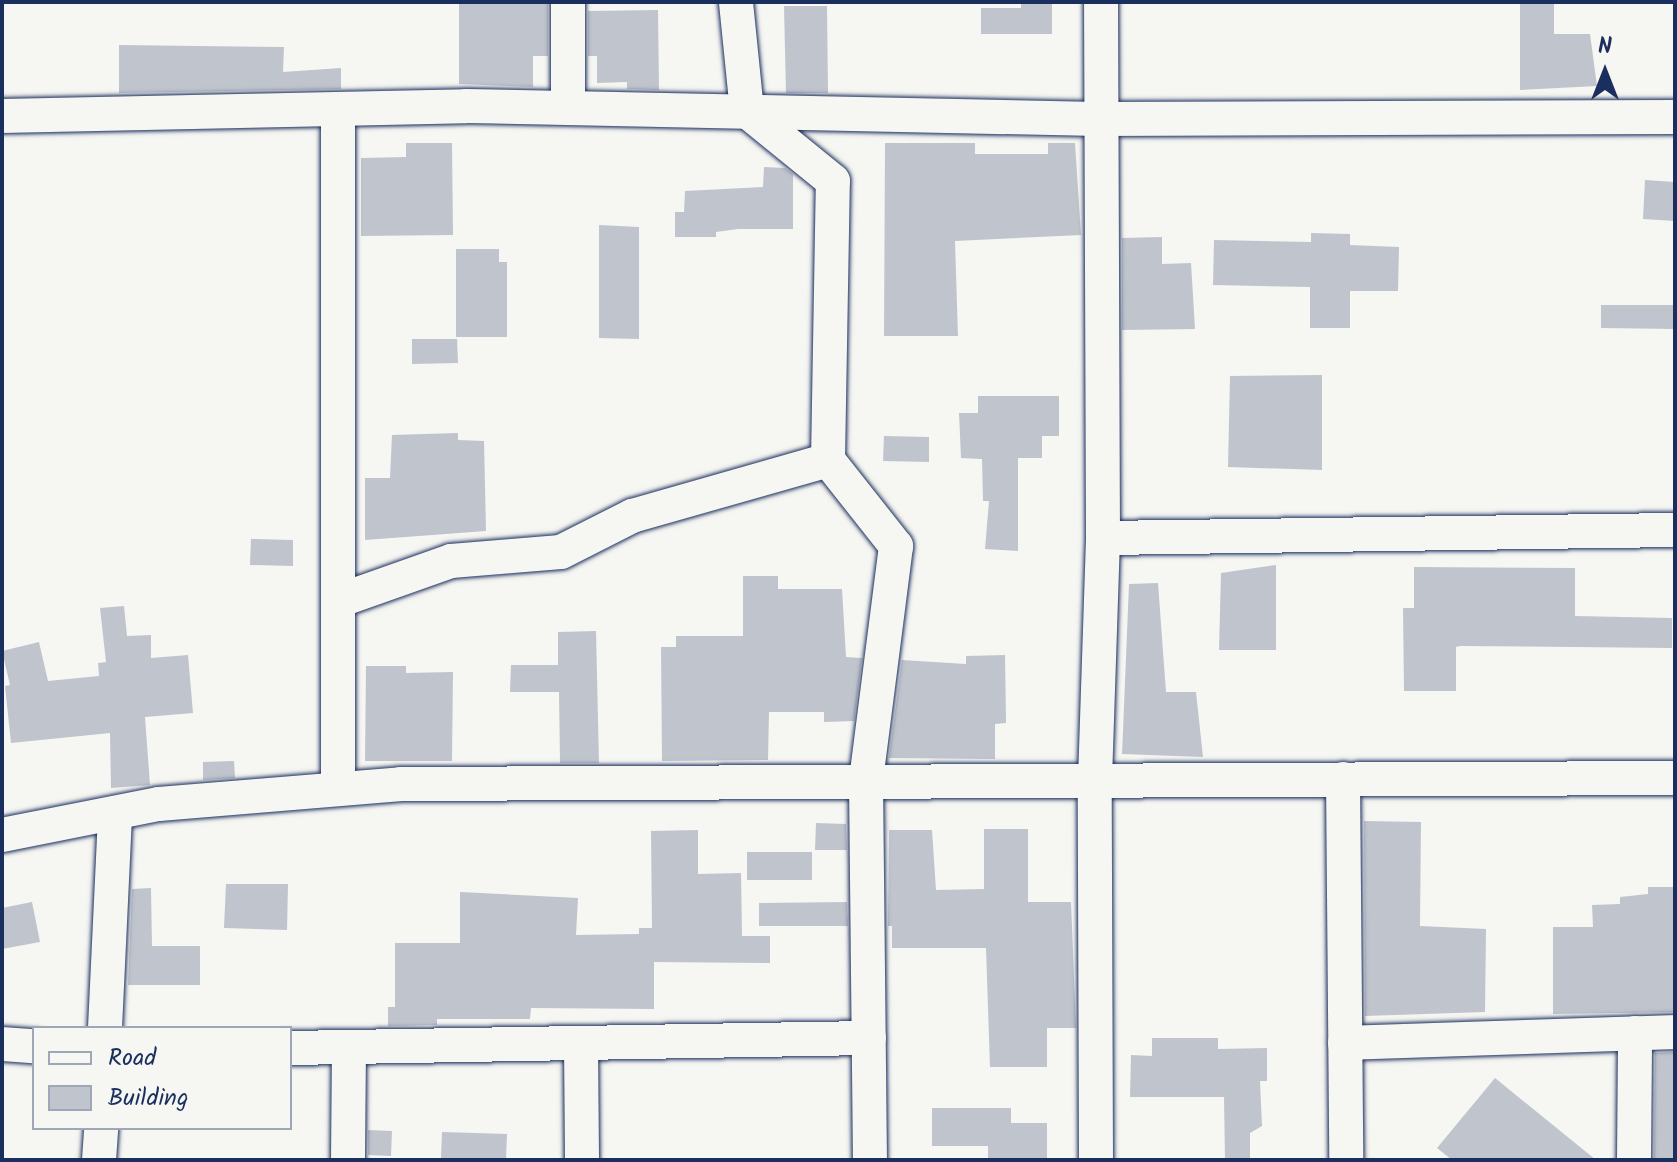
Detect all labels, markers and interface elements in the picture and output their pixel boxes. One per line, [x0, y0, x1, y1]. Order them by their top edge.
text: N [1598, 30, 1612, 65]
north arrow [1565, 32, 1645, 112]
legend [32, 1026, 292, 1130]
text: Road [108, 1039, 156, 1078]
text: Building [108, 1079, 188, 1118]

